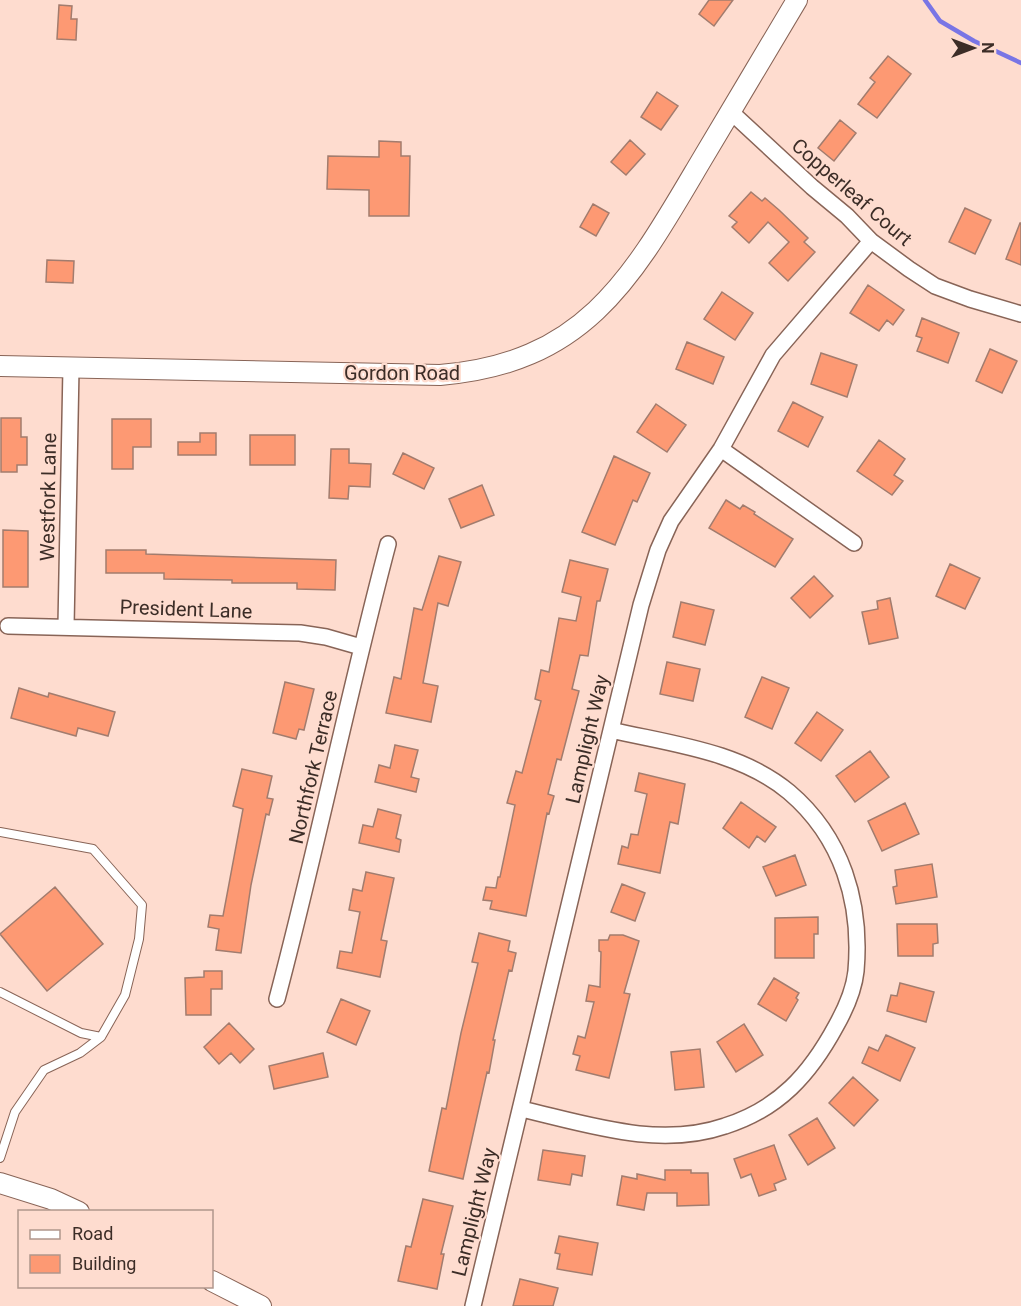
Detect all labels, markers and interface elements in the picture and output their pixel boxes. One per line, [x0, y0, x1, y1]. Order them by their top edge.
north arrow [943, 18, 1003, 78]
text: N [978, 42, 997, 54]
street label: Copperleaf Court [787, 133, 917, 251]
street label: Gordon Road [344, 361, 460, 385]
street label: Westfork Lane [35, 433, 61, 561]
street label: President Lane [119, 595, 253, 623]
street label: Lamplight Way [561, 672, 614, 806]
street label: Northfork Terrace [284, 688, 342, 846]
street label: Lamplight Way [446, 1145, 502, 1279]
legend [18, 1210, 213, 1288]
text: Road [72, 1223, 113, 1244]
text: Building [72, 1253, 136, 1274]

